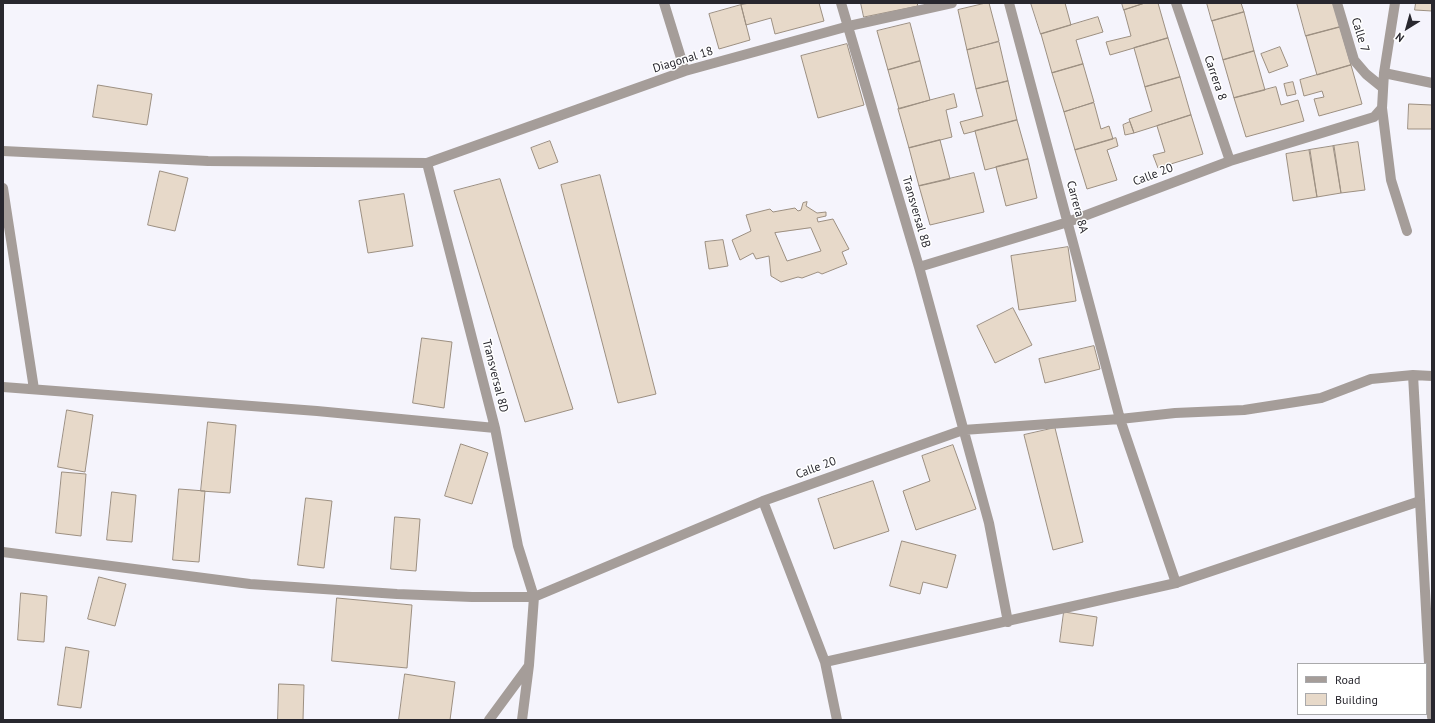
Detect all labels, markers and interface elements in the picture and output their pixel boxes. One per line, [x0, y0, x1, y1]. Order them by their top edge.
north arrow [1387, 8, 1427, 48]
street label: Calle 7 [1348, 16, 1372, 54]
text: N [1393, 30, 1407, 45]
street label: Diagonal 18 [651, 44, 715, 76]
street label: Carrera 8 [1201, 54, 1229, 102]
street label: Calle 20 [1131, 161, 1175, 189]
street label: Transversal 8B [899, 174, 933, 250]
street label: Carrera 8A [1063, 179, 1091, 235]
street label: Transversal 8D [479, 338, 511, 414]
street label: Calle 20 [794, 454, 838, 482]
legend [1297, 663, 1427, 715]
text: Road [1335, 672, 1360, 687]
text: Building [1335, 692, 1378, 707]

